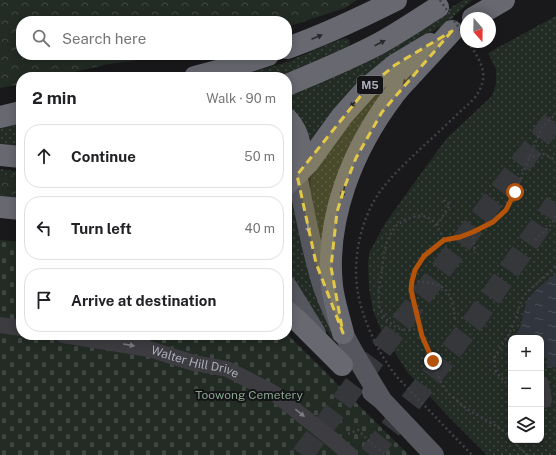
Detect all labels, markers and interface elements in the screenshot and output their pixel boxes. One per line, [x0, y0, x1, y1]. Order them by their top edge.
north arrow [460, 12, 496, 48]
search box [16, 16, 292, 60]
icon: search [30, 27, 52, 49]
text: Search here [62, 30, 146, 47]
one-way arrow [312, 33, 324, 39]
one-way arrow [374, 40, 386, 46]
one-way arrow [402, 75, 412, 85]
road number: M5 [357, 76, 383, 94]
text: 2 min [32, 88, 77, 108]
text: Walk · 90 m [206, 91, 276, 106]
one-way arrow [349, 97, 358, 108]
icon: ahead [33, 145, 55, 167]
text: Continue [71, 148, 136, 165]
text: 50 m [244, 149, 275, 164]
route start [506, 183, 524, 201]
one-way arrow [340, 186, 346, 198]
icon: left [33, 217, 55, 239]
text: Turn left [71, 220, 132, 237]
text: 40 m [244, 221, 275, 236]
one-way arrow [305, 221, 311, 233]
icon: arrive [33, 289, 55, 311]
text: Arrive at destination [71, 292, 216, 309]
map controls [508, 335, 544, 443]
button: + [508, 335, 544, 371]
one-way arrow [123, 343, 135, 349]
street label: Walter Hill Drive [149, 343, 242, 381]
route end [424, 352, 442, 370]
button: − [508, 371, 544, 407]
park label: Toowong Cemetery [195, 388, 303, 402]
button: layers [508, 407, 544, 443]
one-way arrow [294, 409, 305, 418]

